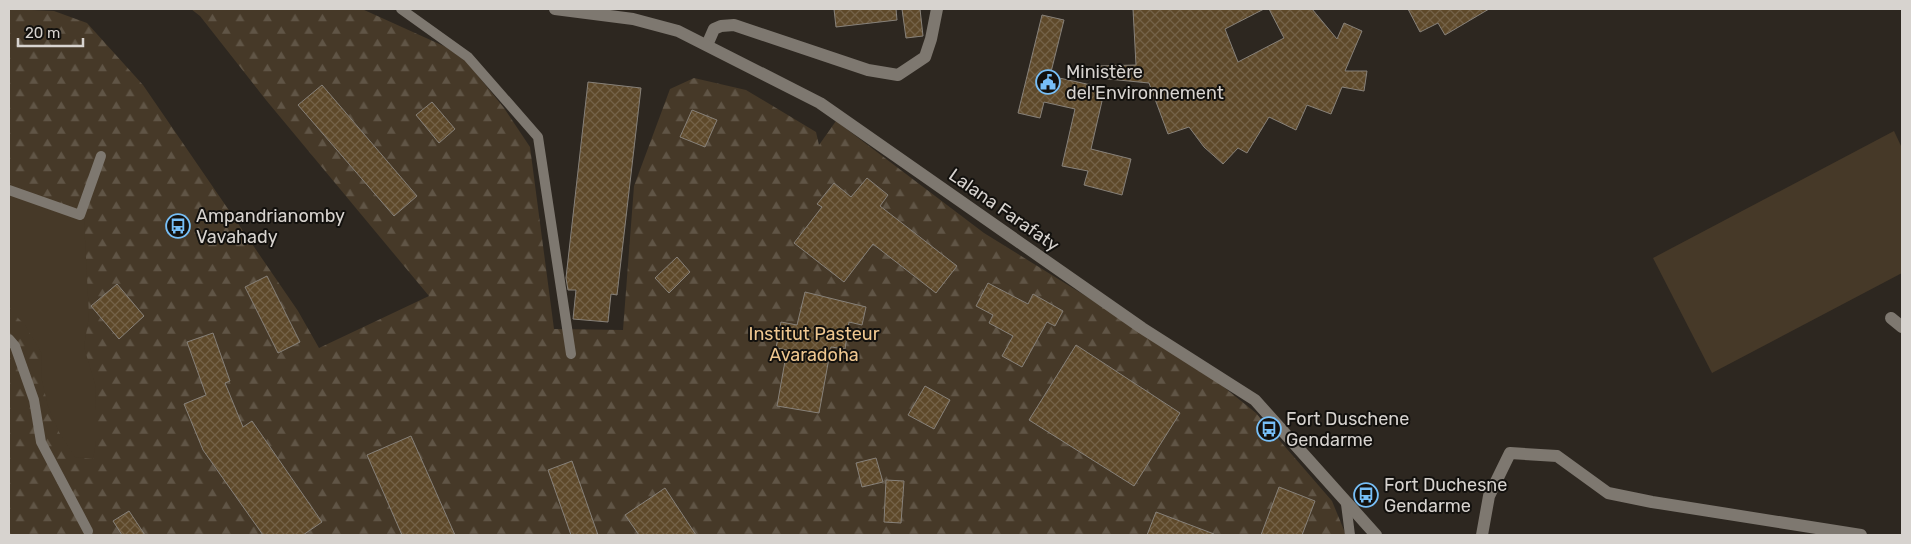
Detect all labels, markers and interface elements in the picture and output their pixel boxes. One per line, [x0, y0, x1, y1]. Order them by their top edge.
scale bar [18, 15, 82, 47]
text: 20 m [25, 24, 60, 42]
place label: Ministère del'Environnement [1066, 61, 1224, 104]
public building icon: Ministère del'Environnement [1035, 69, 1061, 95]
street label: Lalana Farafaty [945, 164, 1063, 256]
place label: Ampandrianomby Vavahady [196, 205, 345, 248]
bus stop icon: Ampandrianomby Vavahady [165, 213, 191, 239]
park label: Institut Pasteur Avaradoha [749, 323, 880, 366]
place label: Fort Duschene Gendarme [1286, 408, 1409, 451]
bus stop icon: Fort Duschene Gendarme [1256, 416, 1282, 442]
place label: Fort Duchesne Gendarme [1384, 474, 1507, 517]
bus stop icon: Fort Duchesne Gendarme [1353, 482, 1379, 508]

